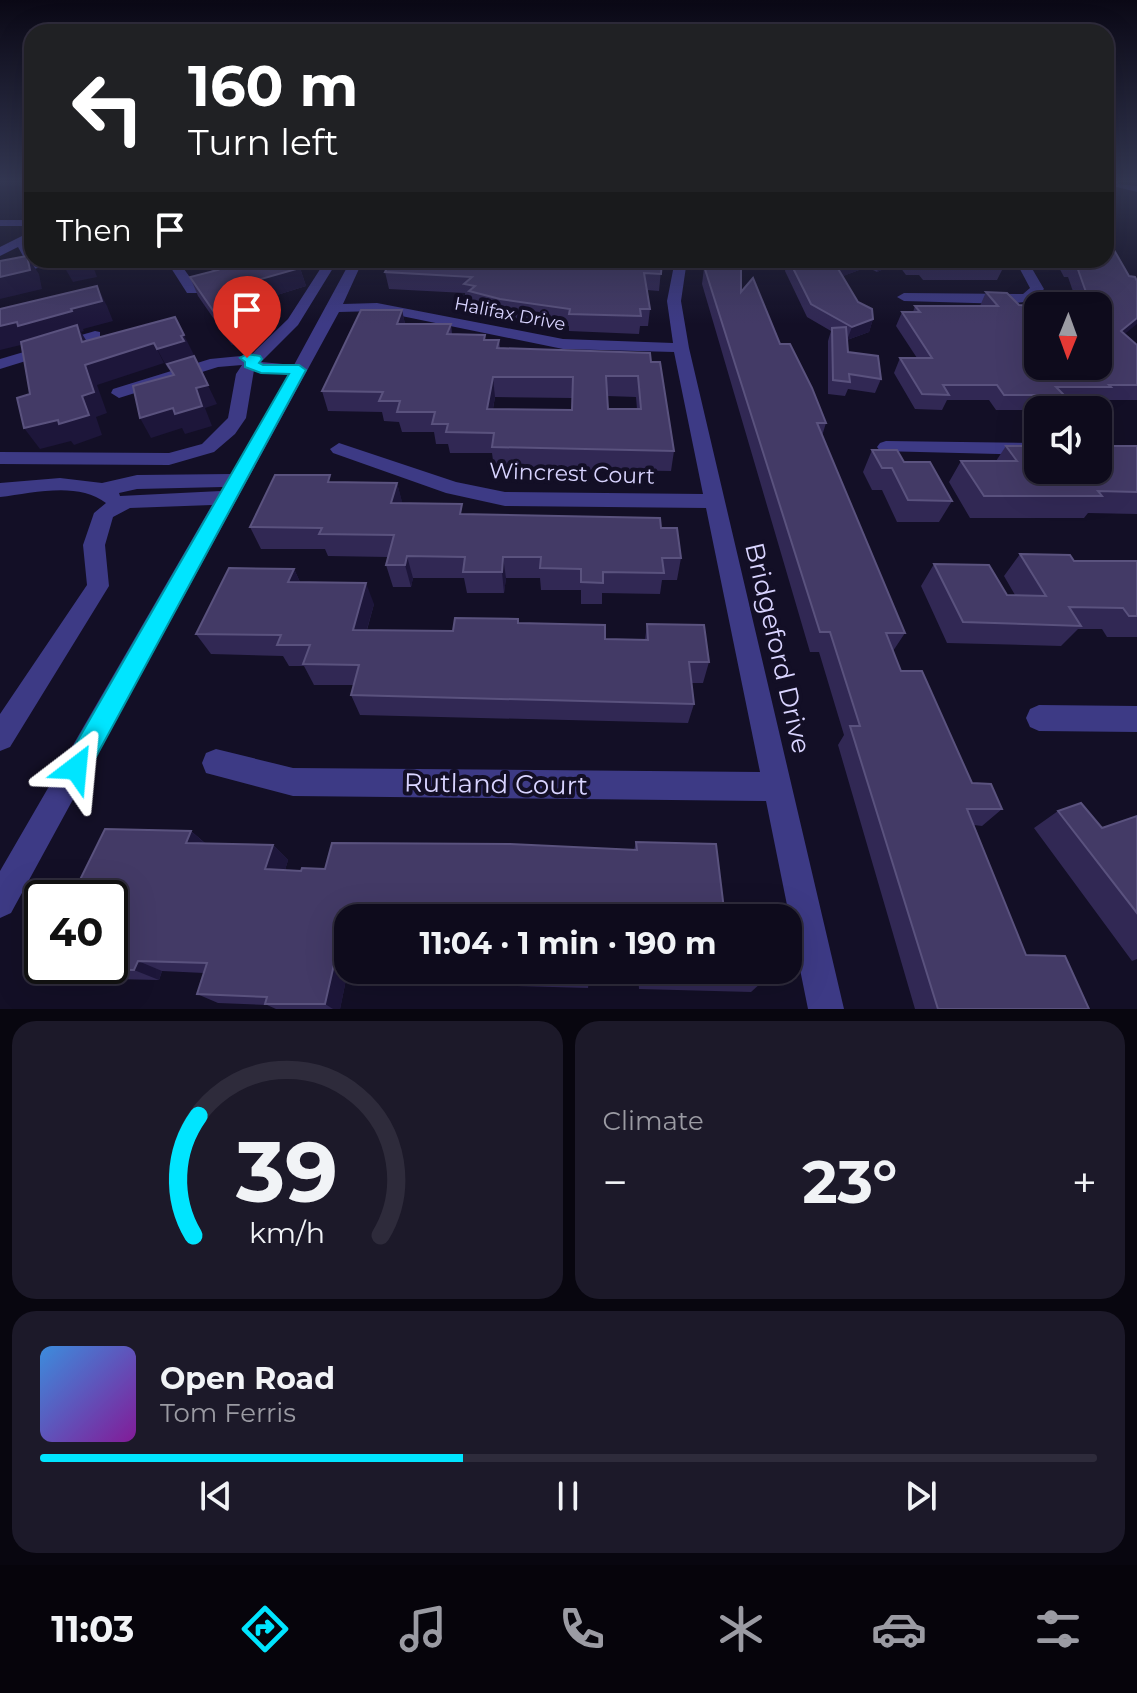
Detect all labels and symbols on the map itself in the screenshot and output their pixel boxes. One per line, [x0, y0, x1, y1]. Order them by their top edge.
pin [213, 276, 281, 358]
street label: Halifax Drive [452, 292, 568, 336]
north arrow [1024, 292, 1112, 380]
street label: Wincrest Court [488, 457, 656, 490]
street label: Bridgeford Drive [738, 539, 818, 757]
position arrow [34, 726, 118, 810]
street label: Rutland Court [404, 766, 588, 802]
speed limit sign: 40 [24, 880, 128, 984]

